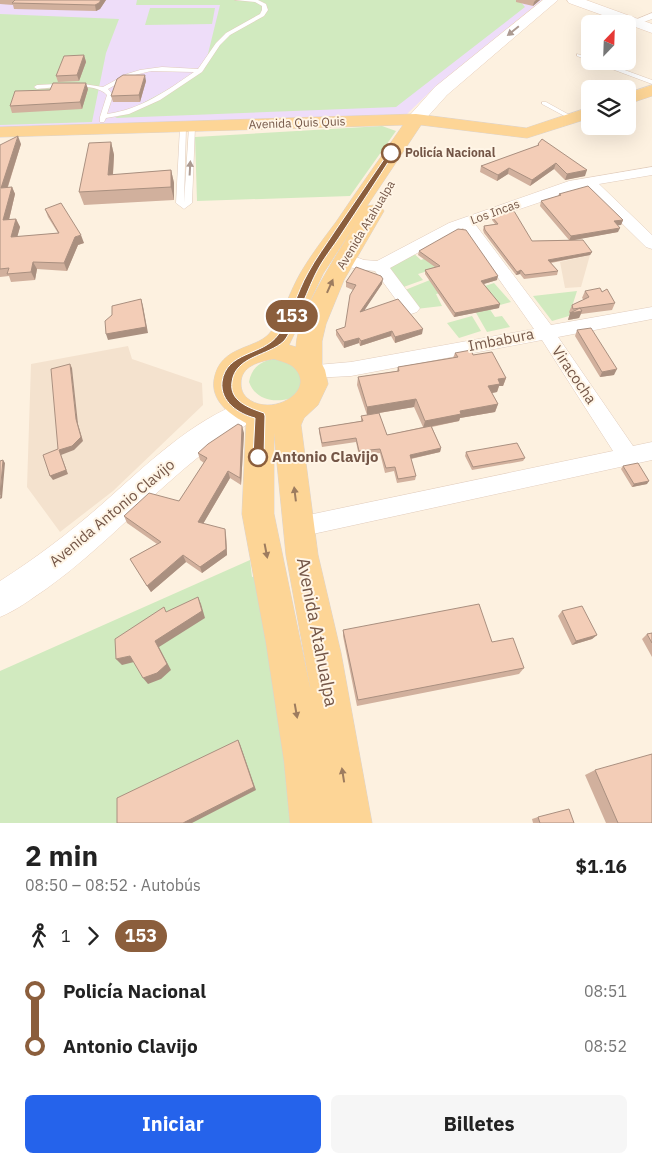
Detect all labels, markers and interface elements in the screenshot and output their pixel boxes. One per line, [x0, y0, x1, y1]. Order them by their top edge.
north arrow [581, 15, 636, 70]
map controls [581, 15, 636, 135]
one-way arrow [507, 25, 519, 36]
button: layers [581, 80, 636, 135]
street label: Avenida Quis Quis [248, 113, 346, 132]
marker: Policía Nacional [381, 143, 401, 163]
place label: Policía Nacional [405, 145, 496, 160]
one-way arrow [186, 160, 194, 176]
street label: Avenida Atahualpa [333, 177, 398, 272]
street label: Los Incas [468, 196, 522, 227]
one-way arrow [327, 279, 335, 293]
line badge: 153 [263, 300, 321, 332]
text: 153 [276, 304, 308, 327]
street label: Imbabura [466, 324, 535, 355]
street label: Viracocha [548, 342, 601, 408]
marker: Antonio Clavijo [248, 447, 268, 467]
place label: Antonio Clavijo [272, 447, 378, 466]
street label: Avenida Antonio Clavijo [45, 455, 178, 571]
one-way arrow [291, 486, 299, 502]
one-way arrow [262, 544, 270, 559]
street label: Avenida Atahualpa [292, 555, 343, 709]
one-way arrow [292, 703, 300, 719]
one-way arrow [339, 767, 347, 783]
text: 2 min [25, 837, 98, 874]
text: $1.16 [575, 854, 627, 878]
text: 08:50 – 08:52 · Autobús [25, 875, 201, 895]
icon: walk [25, 922, 53, 950]
icon: forward [79, 922, 107, 950]
text: 153 [125, 924, 157, 947]
text: 1 [61, 926, 71, 946]
text: Policía Nacional [63, 979, 206, 1003]
text: 08:51 [584, 981, 627, 1001]
text: Antonio Clavijo [63, 1034, 198, 1058]
text: 08:52 [584, 1036, 627, 1056]
button: Iniciar [25, 1095, 321, 1153]
button: Billetes [331, 1095, 627, 1153]

